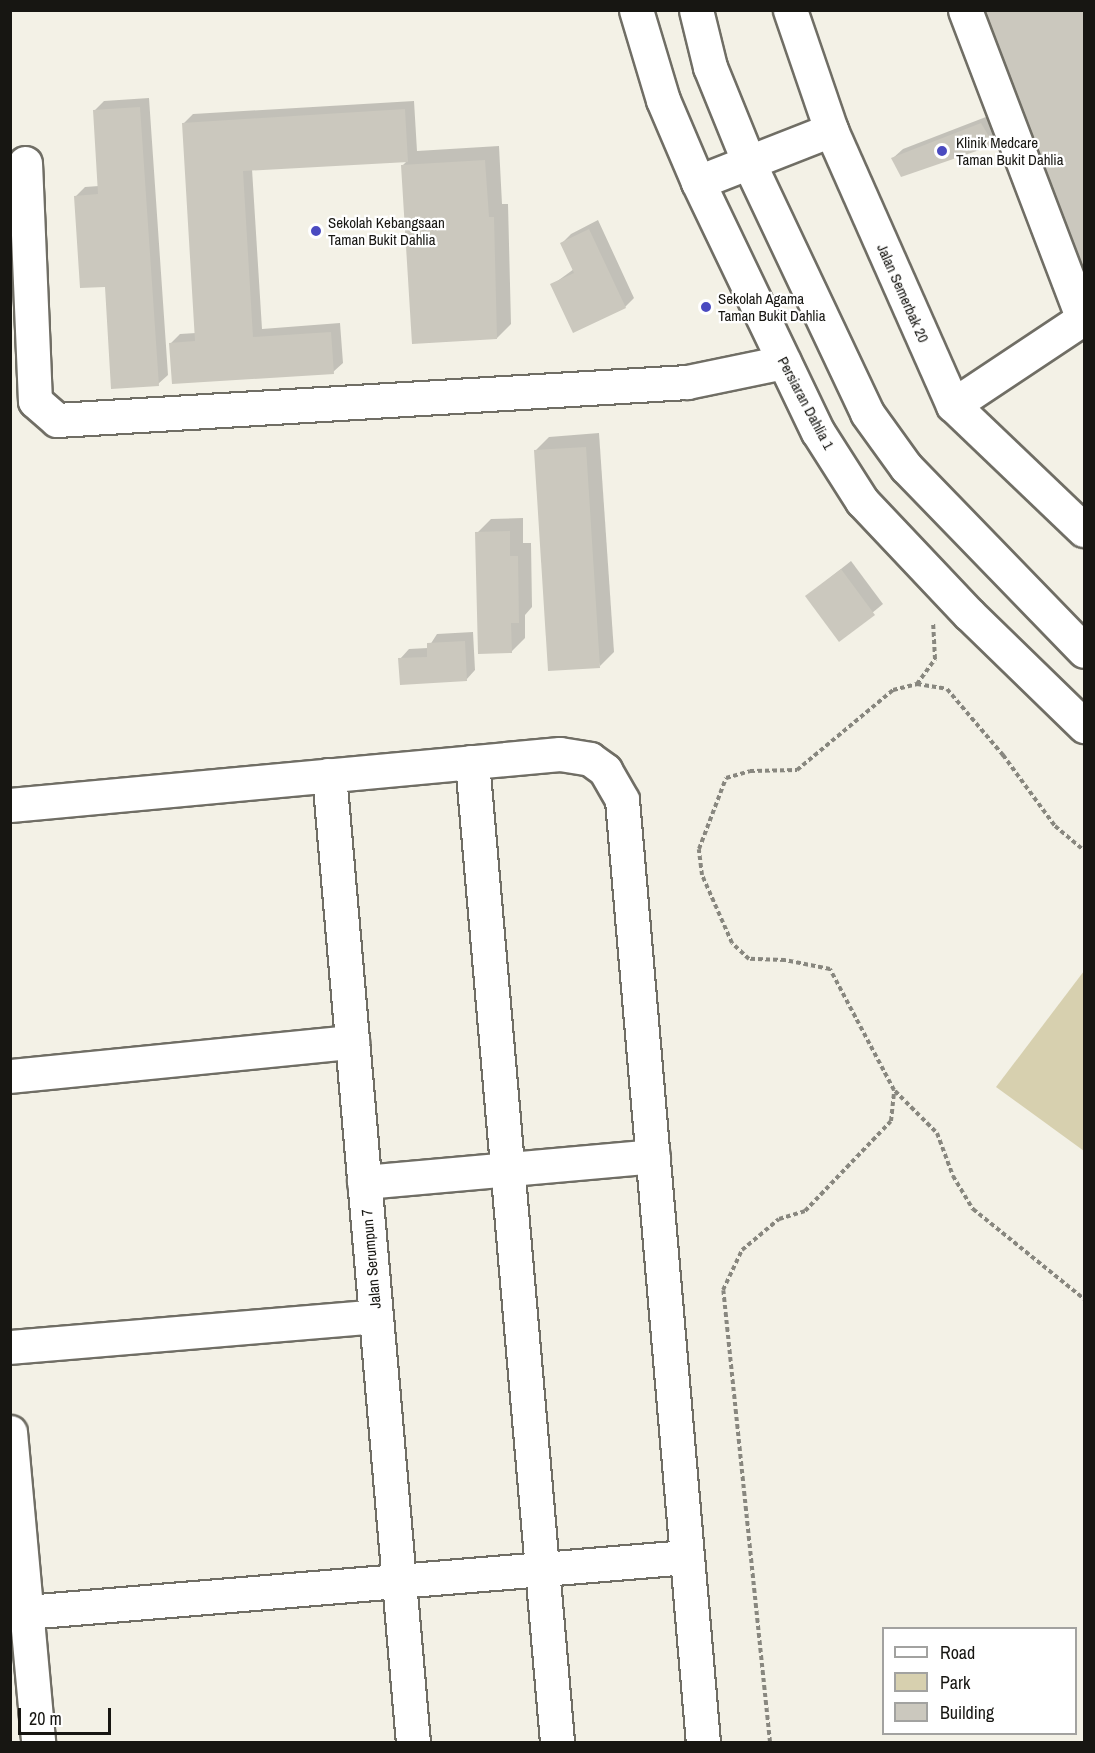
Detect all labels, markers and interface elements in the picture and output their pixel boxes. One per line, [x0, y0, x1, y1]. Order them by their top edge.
place label: Klinik Medcare Taman Bukit Dahlia [956, 133, 1064, 168]
marker: Klinik Medcare Taman Bukit Dahlia [933, 142, 951, 160]
place label: Sekolah Kebangsaan Taman Bukit Dahlia [328, 213, 445, 248]
marker: Sekolah Kebangsaan Taman Bukit Dahlia [309, 224, 323, 238]
street label: Jalan Semerbak 20 [873, 241, 933, 345]
place label: Sekolah Agama Taman Bukit Dahlia [718, 289, 826, 324]
marker: Sekolah Agama Taman Bukit Dahlia [699, 300, 713, 314]
street label: Persiaran Dahlia 1 [774, 353, 838, 453]
street label: Jalan Serumpun 7 [358, 1208, 384, 1310]
legend [882, 1627, 1077, 1735]
text: Road [940, 1640, 975, 1665]
text: Park [940, 1670, 970, 1695]
scale bar [21, 1696, 114, 1734]
text: Building [940, 1700, 994, 1725]
text: 20 m [29, 1706, 62, 1731]

